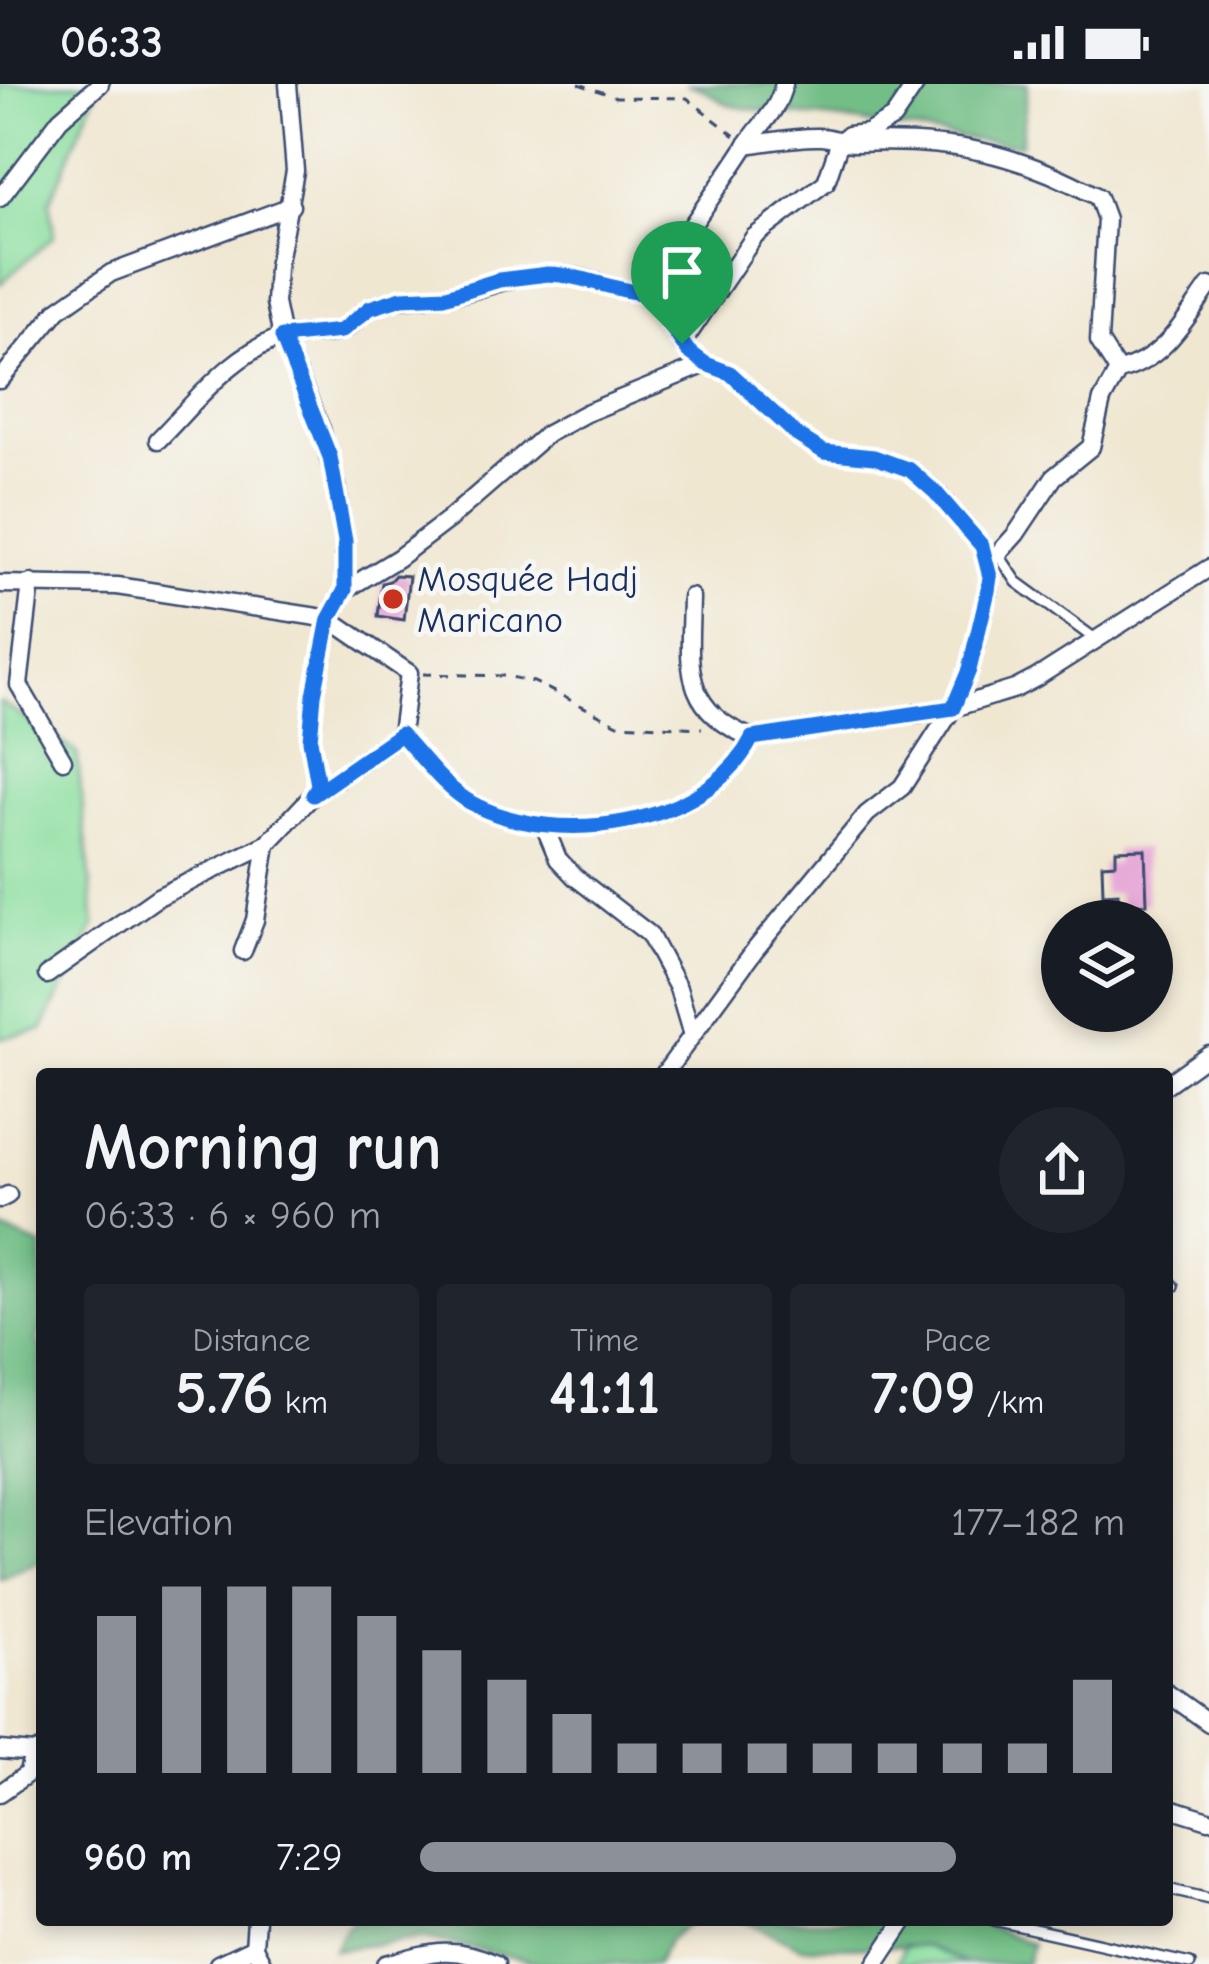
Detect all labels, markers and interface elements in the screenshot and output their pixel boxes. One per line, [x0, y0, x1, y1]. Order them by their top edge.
text: 06:33 [60, 16, 163, 68]
pin [631, 221, 733, 344]
icon: arrive [649, 239, 715, 305]
place label: Mosquée Hadj Maricano [417, 559, 638, 641]
marker: Mosquée Hadj Maricano [380, 586, 406, 612]
map controls [1041, 900, 1173, 1032]
button: layers [1041, 900, 1173, 1032]
button: share [999, 1107, 1125, 1233]
text: Morning run [84, 1110, 442, 1186]
text: 06:33 · 6 × 960 m [84, 1193, 381, 1238]
text: Distance [192, 1321, 311, 1359]
text: Time [570, 1321, 639, 1359]
text: Pace [924, 1321, 991, 1359]
text: 5.76 [175, 1359, 274, 1428]
text: 41:11 [549, 1359, 660, 1428]
text: 7:09 [871, 1359, 976, 1428]
text: km [274, 1383, 328, 1421]
text: /km [976, 1383, 1044, 1421]
text: Elevation [84, 1500, 233, 1545]
text: 177–182 m [951, 1500, 1125, 1545]
text: 960 m [84, 1835, 192, 1880]
text: 7:29 [276, 1835, 343, 1880]

